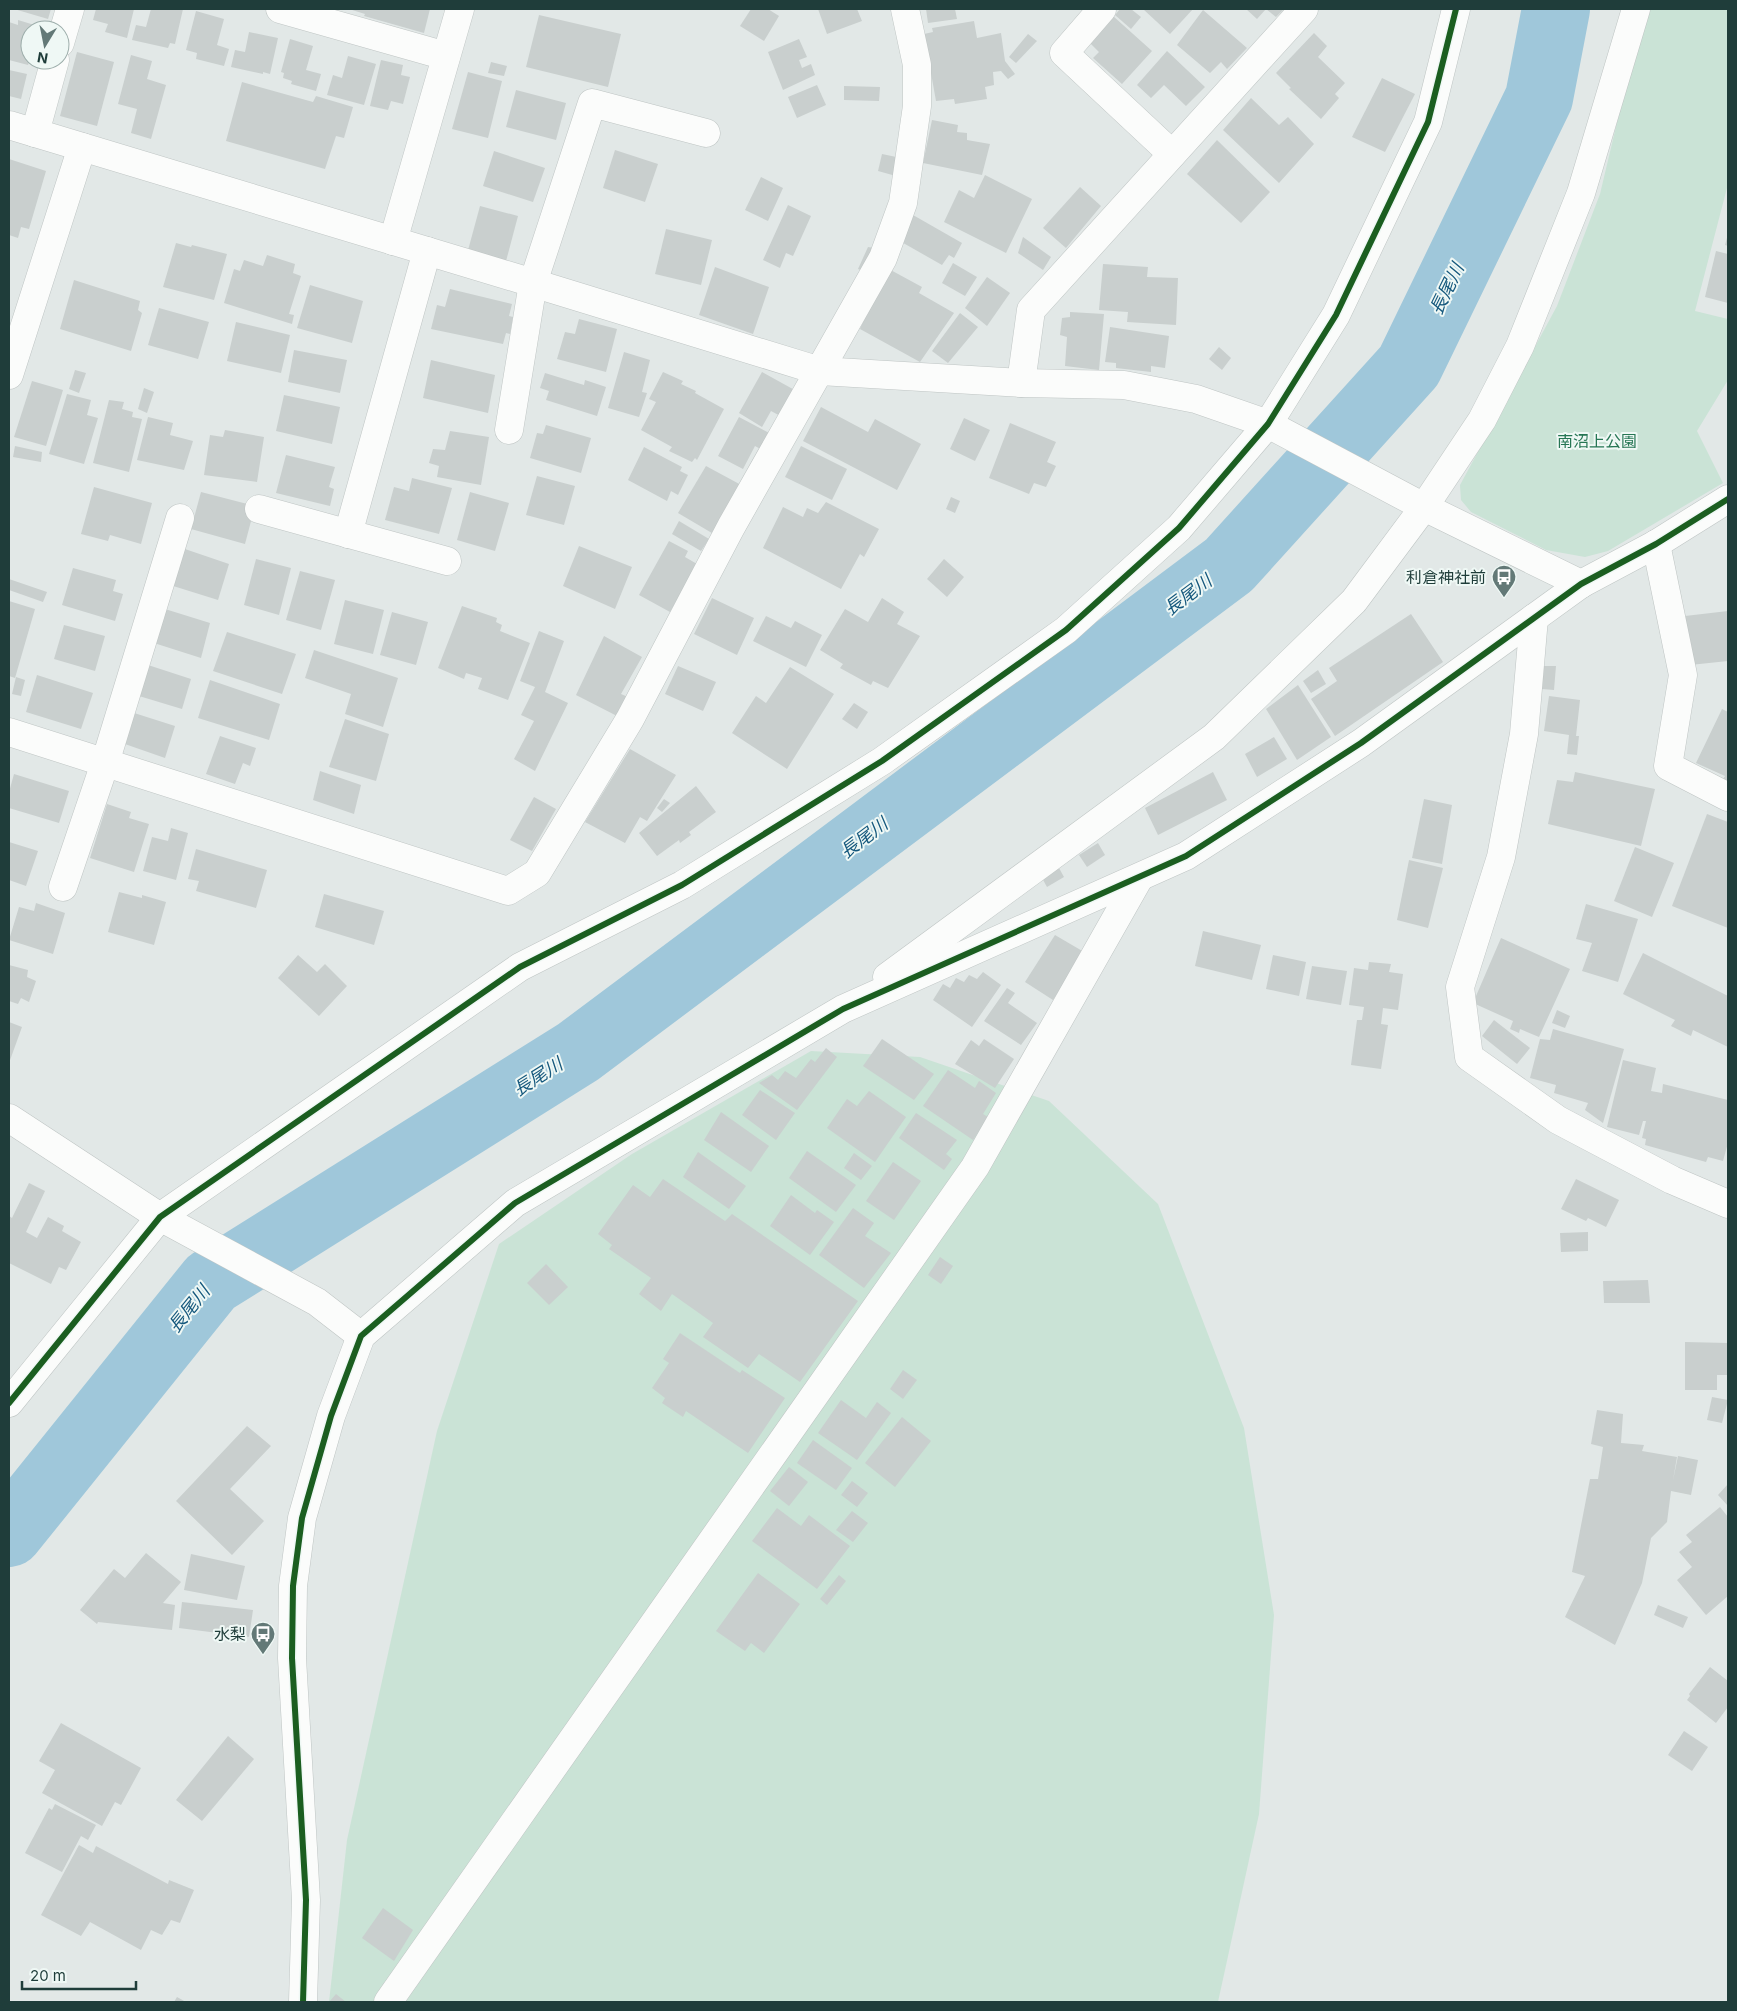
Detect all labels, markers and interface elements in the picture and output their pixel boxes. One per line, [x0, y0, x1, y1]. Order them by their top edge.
north arrow [20, 20, 70, 70]
text: N [36, 49, 49, 68]
water label: 長尾川 [1425, 258, 1469, 318]
park label: 南沼上公園 [1557, 431, 1637, 451]
bus stop icon: 利倉神社前 [1491, 564, 1517, 598]
place label: 利倉神社前 [1406, 567, 1486, 587]
water label: 長尾川 [1160, 569, 1217, 619]
water label: 長尾川 [836, 812, 893, 862]
water label: 長尾川 [509, 1052, 568, 1100]
water label: 長尾川 [163, 1280, 215, 1336]
bus stop icon: 水梨 [250, 1621, 276, 1655]
place label: 水梨 [214, 1624, 246, 1644]
scale bar [22, 1958, 136, 1990]
text: 20 m [30, 1966, 66, 1985]

